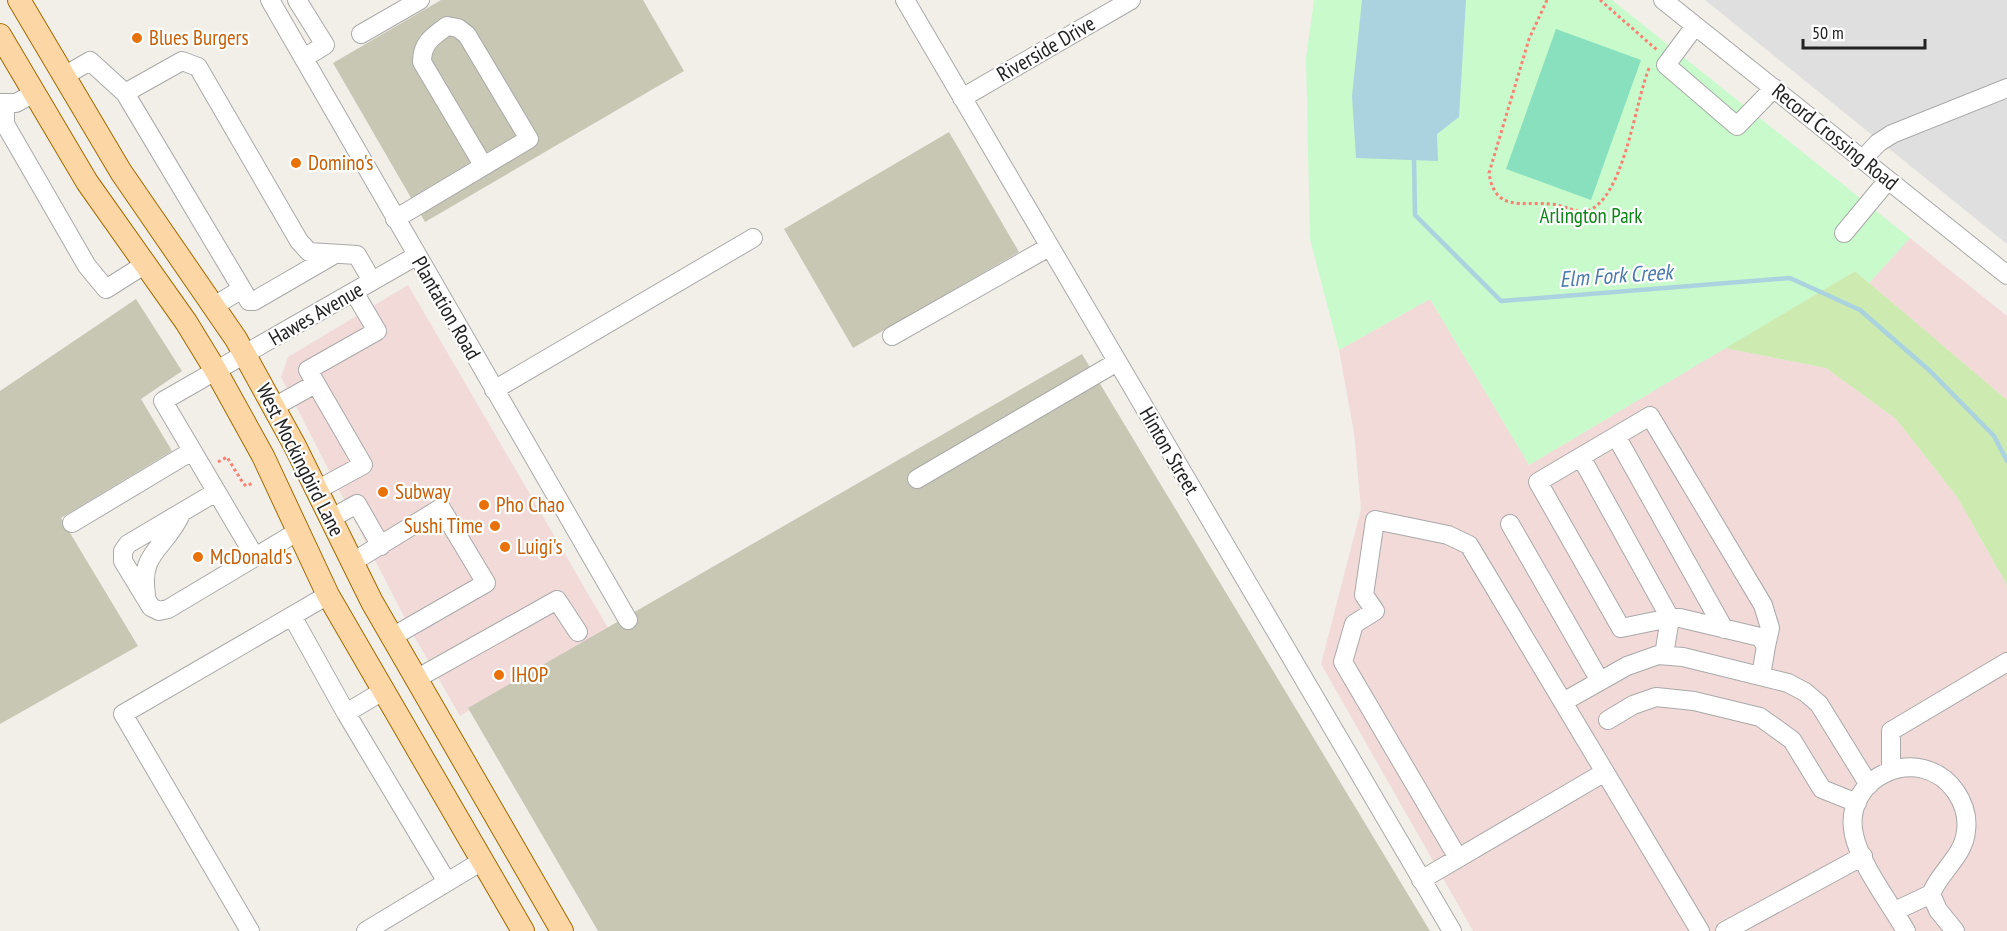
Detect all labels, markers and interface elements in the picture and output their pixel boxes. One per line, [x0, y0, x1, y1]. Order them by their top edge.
street label: Riverside Drive [992, 10, 1100, 88]
scale bar [1803, 12, 1924, 50]
text: 50 m [1812, 21, 1844, 44]
place label: Blues Burgers [149, 24, 248, 51]
marker: Blues Burgers [130, 31, 144, 45]
street label: Record Crossing Road [1767, 77, 1904, 196]
place label: Domino's [308, 149, 373, 176]
marker: Domino's [289, 156, 303, 170]
park label: Arlington Park [1540, 202, 1642, 229]
street label: Plantation Road [406, 251, 487, 364]
water label: Elm Fork Creek [1559, 257, 1676, 293]
street label: Hawes Avenue [264, 276, 368, 351]
street label: West Mockingbird Lane [250, 379, 351, 541]
street label: Hinton Street [1134, 402, 1205, 500]
place label: Subway [395, 478, 451, 505]
marker: Subway [376, 485, 390, 499]
place label: Pho Chao [496, 491, 565, 518]
marker: Pho Chao [477, 498, 491, 512]
place label: Sushi Time [404, 512, 483, 539]
marker: Sushi Time [488, 519, 502, 533]
place label: Luigi's [517, 533, 563, 560]
marker: Luigi's [498, 540, 512, 554]
place label: McDonald's [210, 543, 292, 570]
marker: McDonald's [191, 550, 205, 564]
place label: IHOP [511, 661, 548, 688]
marker: IHOP [492, 668, 506, 682]

